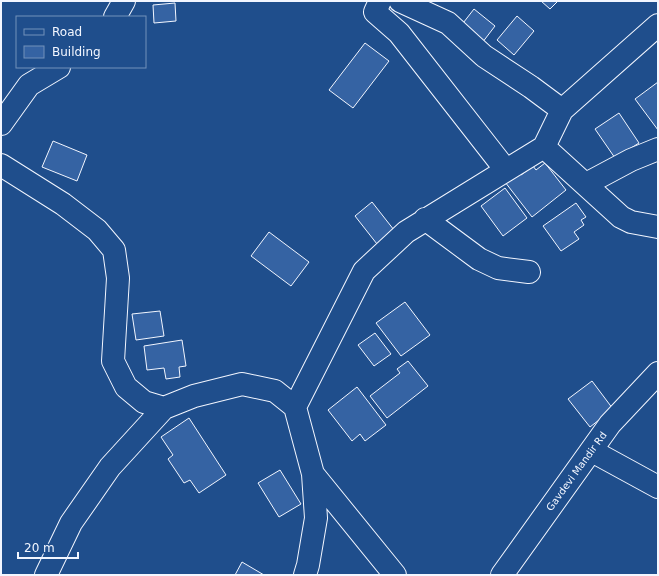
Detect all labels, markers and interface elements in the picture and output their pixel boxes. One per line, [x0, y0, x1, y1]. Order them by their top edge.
legend [16, 16, 146, 68]
text: Road [52, 25, 82, 39]
text: Building [52, 45, 101, 59]
street label: Gavdevi Mandir Rd [544, 430, 609, 513]
scale bar [18, 534, 78, 560]
text: 20 m [24, 541, 55, 555]

